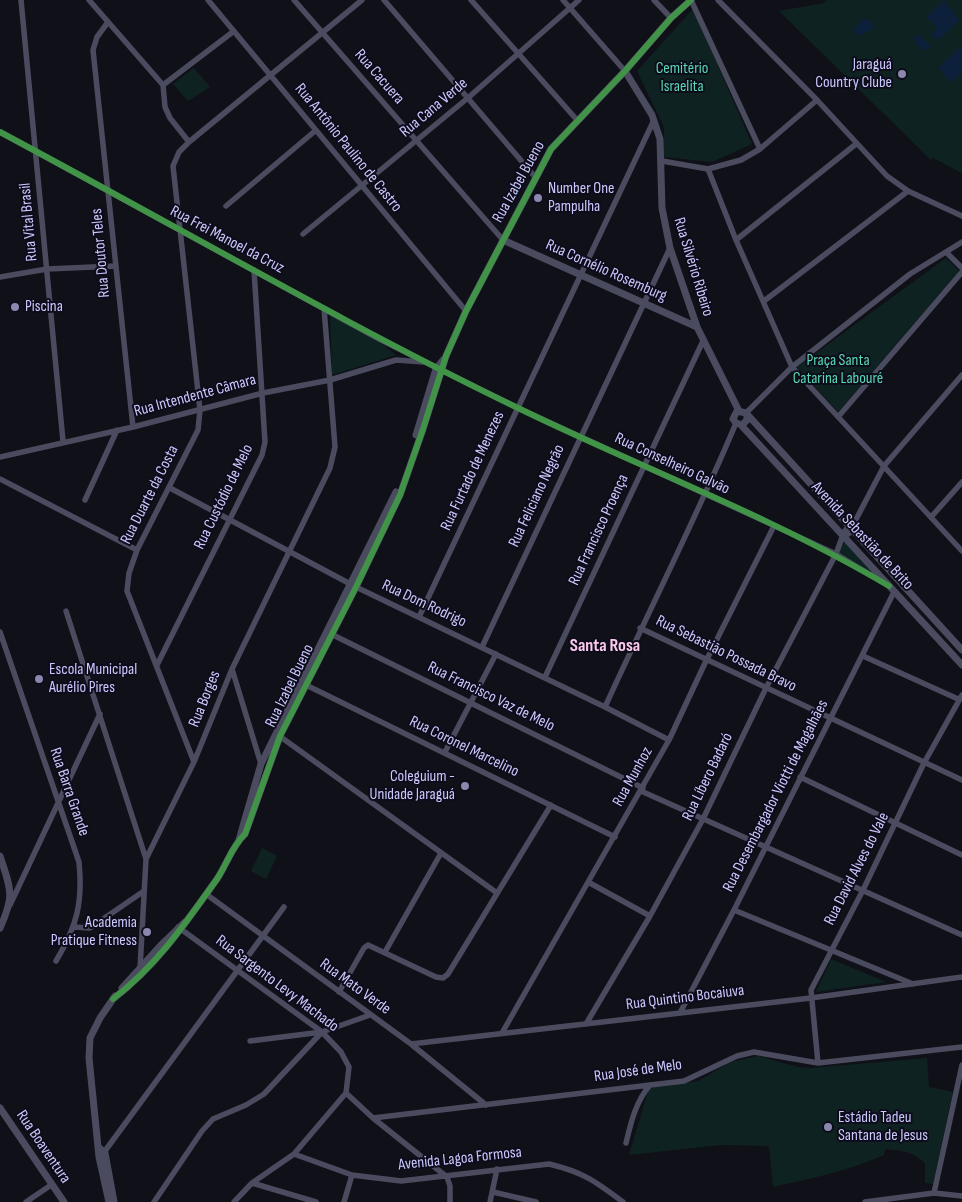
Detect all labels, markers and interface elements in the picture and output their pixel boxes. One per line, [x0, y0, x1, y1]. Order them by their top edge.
street label: Rua Cacuera [350, 46, 408, 108]
place label: Jaraguá Country Clube [815, 55, 892, 93]
park label: Cemitério Israelita [656, 59, 708, 97]
marker: Jaraguá Country Clube [896, 68, 908, 80]
street label: Rua Cana Verde [396, 74, 472, 142]
street label: Rua Antônio Paulino de Castro [290, 80, 406, 216]
street label: Rua Izabel Bueno [489, 138, 549, 226]
place label: Number One Pampulha [548, 179, 614, 217]
street label: Rua Vital Brasil [16, 182, 42, 262]
marker: Number One Pampulha [532, 192, 544, 204]
street label: Rua Frei Manoel da Cruz [167, 202, 287, 278]
street label: Rua Doutor Teles [88, 208, 114, 298]
street label: Rua Silvério Ribeiro [669, 215, 717, 319]
street label: Rua Cornélio Rosemburg [542, 236, 670, 306]
place label: Piscina [25, 297, 63, 317]
marker: Piscina [9, 301, 21, 313]
park label: Praça Santa Catarina Labouré [793, 351, 883, 389]
street label: Rua Intendente Câmara [132, 371, 258, 421]
street label: Rua Furtado de Menezes [437, 408, 509, 534]
street label: Rua Conselheiro Galvão [611, 429, 733, 499]
street label: Rua Custódio de Melo [190, 441, 258, 553]
street label: Rua Duarte da Costa [117, 442, 183, 548]
street label: Rua Feliciano Negrão [505, 442, 569, 550]
street label: Rua Francisco Proença [565, 471, 633, 589]
street label: Avenida Sebastião de Brito [807, 478, 917, 594]
street label: Rua Dom Rodrigo [379, 576, 469, 632]
street label: Rua Sebastião Possada Bravo [653, 612, 799, 696]
district label: Santa Rosa [570, 635, 640, 657]
street label: Rua Izabel Bueno [262, 641, 318, 731]
street label: Rua Francisco Vaz de Melo [424, 658, 558, 736]
place label: Escola Municipal Aurélio Pires [49, 660, 137, 698]
street label: Rua Borges [185, 668, 225, 730]
marker: Escola Municipal Aurélio Pires [33, 673, 45, 685]
street label: Rua Desembargador Viotti de Magalhães [719, 697, 833, 895]
street label: Rua Coronel Marcelino [406, 712, 522, 782]
street label: Rua Líbero Badaró [678, 730, 738, 824]
street label: Rua Munhoz [609, 744, 657, 810]
street label: Rua Barra Grande [45, 745, 93, 839]
place label: Coleguium - Unidade Jaraguá [370, 767, 455, 805]
marker: Coleguium - Unidade Jaraguá [459, 780, 471, 792]
street label: Rua David Alves do Vale [820, 809, 894, 929]
place label: Academia Pratique Fitness [51, 913, 137, 951]
marker: Academia Pratique Fitness [141, 926, 153, 938]
street label: Rua Sargento Levy Machado [212, 932, 342, 1036]
street label: Rua Mato Verde [316, 955, 394, 1019]
street label: Rua Quintino Bocaiuva [625, 981, 745, 1015]
street label: Rua José de Melo [593, 1055, 683, 1087]
street label: Rua Boaventura [12, 1107, 74, 1187]
place label: Estádio Tadeu Santana de Jesus [838, 1108, 928, 1146]
marker: Estádio Tadeu Santana de Jesus [822, 1121, 834, 1133]
street label: Avenida Lagoa Formosa [397, 1143, 523, 1175]

